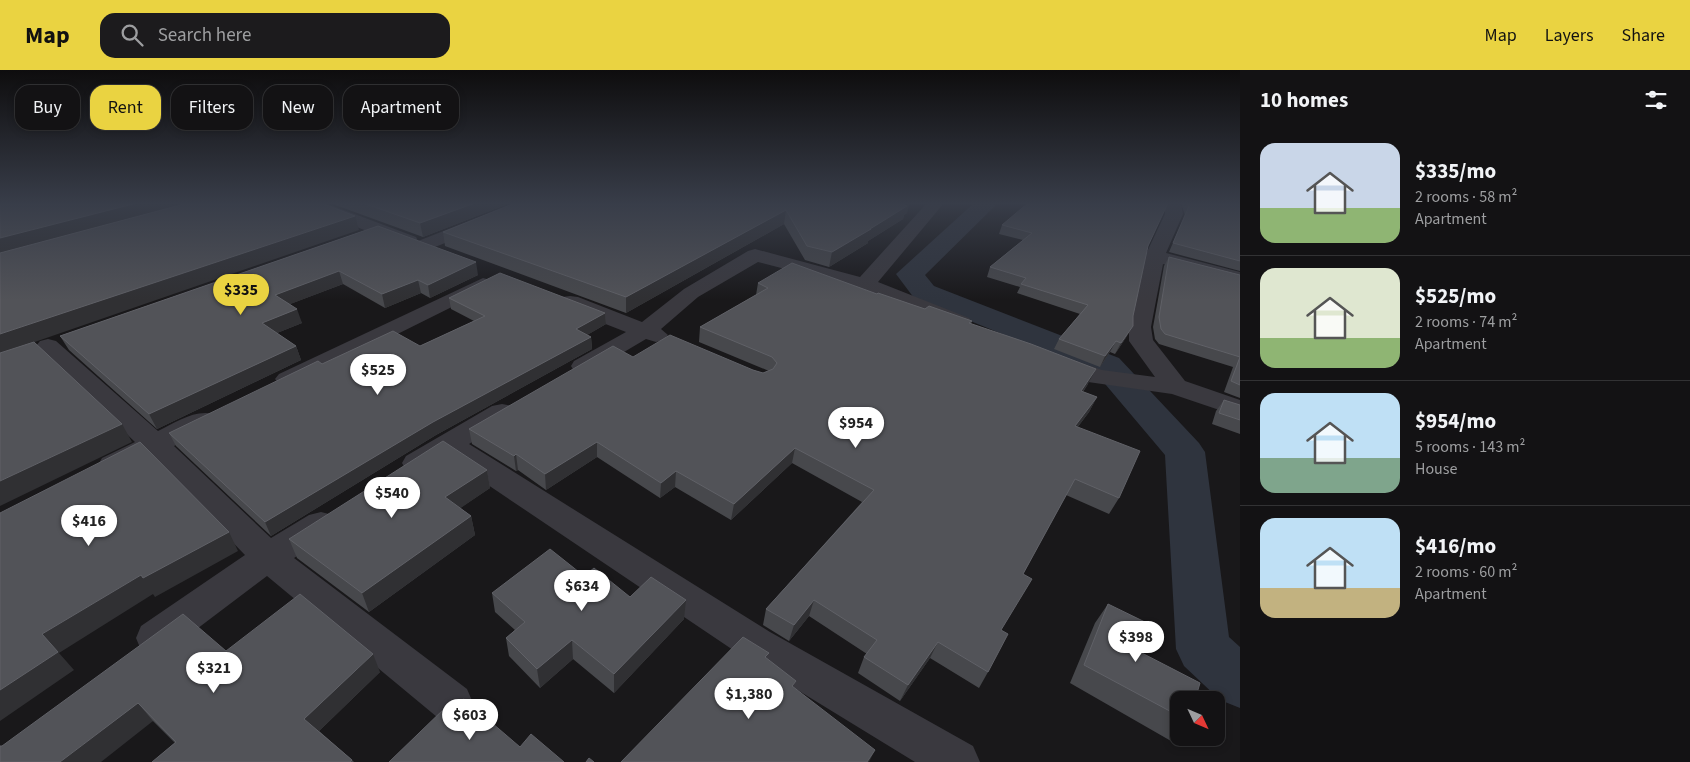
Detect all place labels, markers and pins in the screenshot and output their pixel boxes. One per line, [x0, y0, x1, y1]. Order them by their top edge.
pin: $335 [211, 274, 271, 316]
pin: $525 [348, 354, 408, 396]
pin: $954 [826, 406, 886, 449]
pin: $540 [362, 476, 422, 519]
pin: $416 [59, 504, 119, 547]
pin: $634 [552, 570, 612, 612]
pin: $398 [1106, 620, 1166, 663]
pin: $321 [184, 652, 244, 694]
pin: $1,380 [708, 678, 790, 720]
pin: $603 [440, 698, 500, 741]

